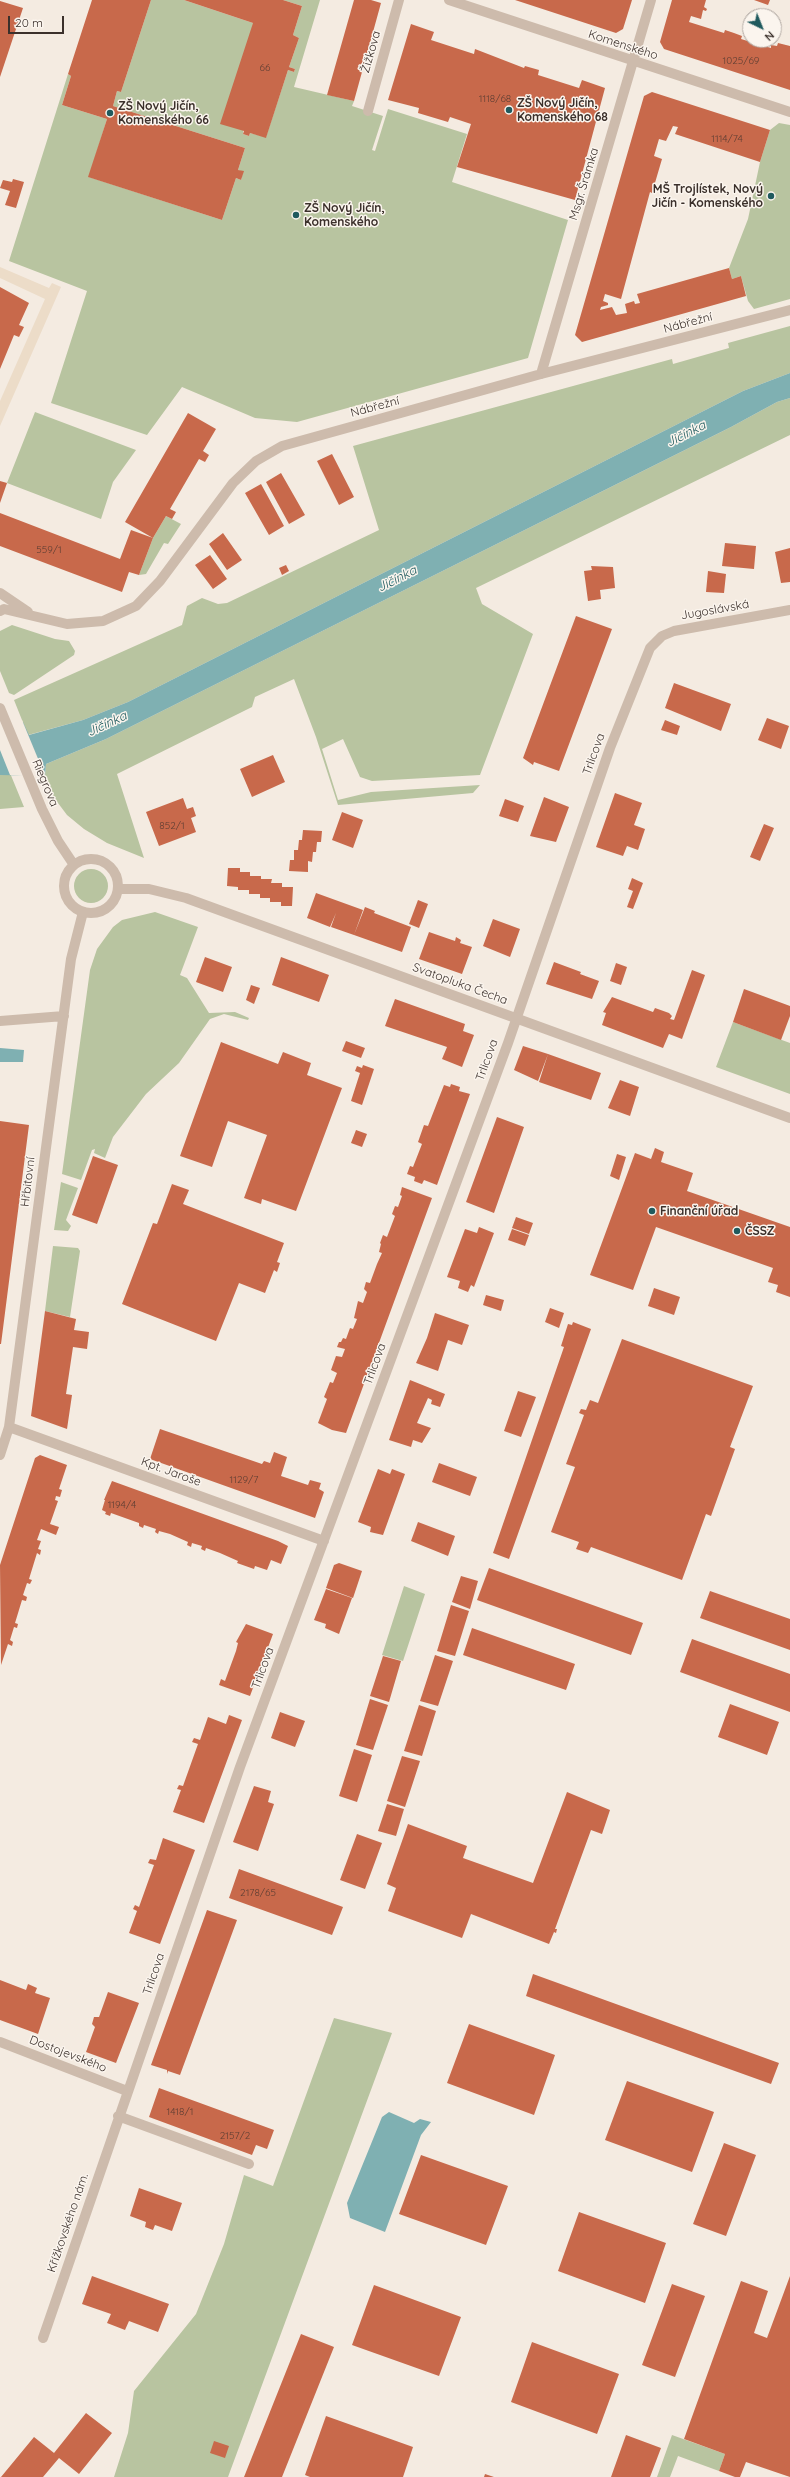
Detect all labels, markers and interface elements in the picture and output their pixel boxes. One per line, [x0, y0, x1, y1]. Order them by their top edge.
scale bar [10, 8, 66, 34]
north arrow [742, 8, 782, 48]
text: 20 m [15, 15, 43, 30]
street label: Komenského [586, 27, 660, 63]
text: N [762, 28, 777, 44]
street label: Žižkova [358, 29, 384, 75]
house number: 1025/69 [723, 55, 759, 67]
house number: 66 [260, 62, 270, 74]
house number: 1118/68 [479, 93, 511, 105]
place label: ZŠ Nový Jičín, Komenského 68 [517, 96, 608, 124]
place label: ZŠ Nový Jičín, Komenského 66 [118, 99, 209, 127]
marker: ZŠ Nový Jičín, Komenského 68 [504, 105, 514, 115]
marker: ZŠ Nový Jičín, Komenského 66 [105, 108, 115, 118]
house number: 1114/74 [711, 133, 743, 145]
street label: Msgr. Šrámka [566, 146, 602, 222]
place label: MŠ Trojlístek, Nový Jičín - Komenského [652, 182, 763, 210]
marker: MŠ Trojlístek, Nový Jičín - Komenského [766, 191, 776, 201]
place label: ZŠ Nový Jičín, Komenského [304, 201, 385, 229]
marker: ZŠ Nový Jičín, Komenského [291, 210, 301, 220]
street label: Nábřežní [662, 310, 714, 336]
street label: Nábřežní [349, 394, 401, 420]
water label: Jičínka [664, 418, 708, 450]
house number: 559/1 [36, 544, 62, 556]
water label: Jičínka [375, 563, 419, 595]
street label: Jugoslávská [680, 597, 750, 623]
water label: Jičínka [85, 708, 129, 740]
street label: Trlicova [580, 731, 608, 777]
street label: Riegrova [29, 757, 61, 809]
house number: 852/1 [159, 820, 185, 832]
street label: Svatopluka Čecha [410, 960, 510, 1008]
street label: Trlicova [473, 1037, 501, 1083]
street label: Hřbitovní [18, 1156, 38, 1208]
place label: Finanční úřad [660, 1204, 738, 1218]
marker: Finanční úřad [647, 1206, 657, 1216]
place label: ČSSZ [745, 1224, 775, 1238]
marker: ČSSZ [732, 1226, 742, 1236]
street label: Trlicova [361, 1341, 389, 1387]
street label: Kpt. Jaroše [139, 1454, 203, 1490]
house number: 1129/7 [230, 1474, 258, 1486]
house number: 1194/4 [108, 1499, 136, 1511]
street label: Trlicova [249, 1645, 277, 1691]
house number: 2178/65 [240, 1887, 276, 1899]
street label: Trlicova [140, 1951, 168, 1997]
street label: Dostojevského [27, 2033, 109, 2075]
house number: 1418/1 [167, 2106, 193, 2118]
house number: 2157/2 [220, 2130, 250, 2142]
street label: Křížkovského nám. [44, 2172, 92, 2274]

